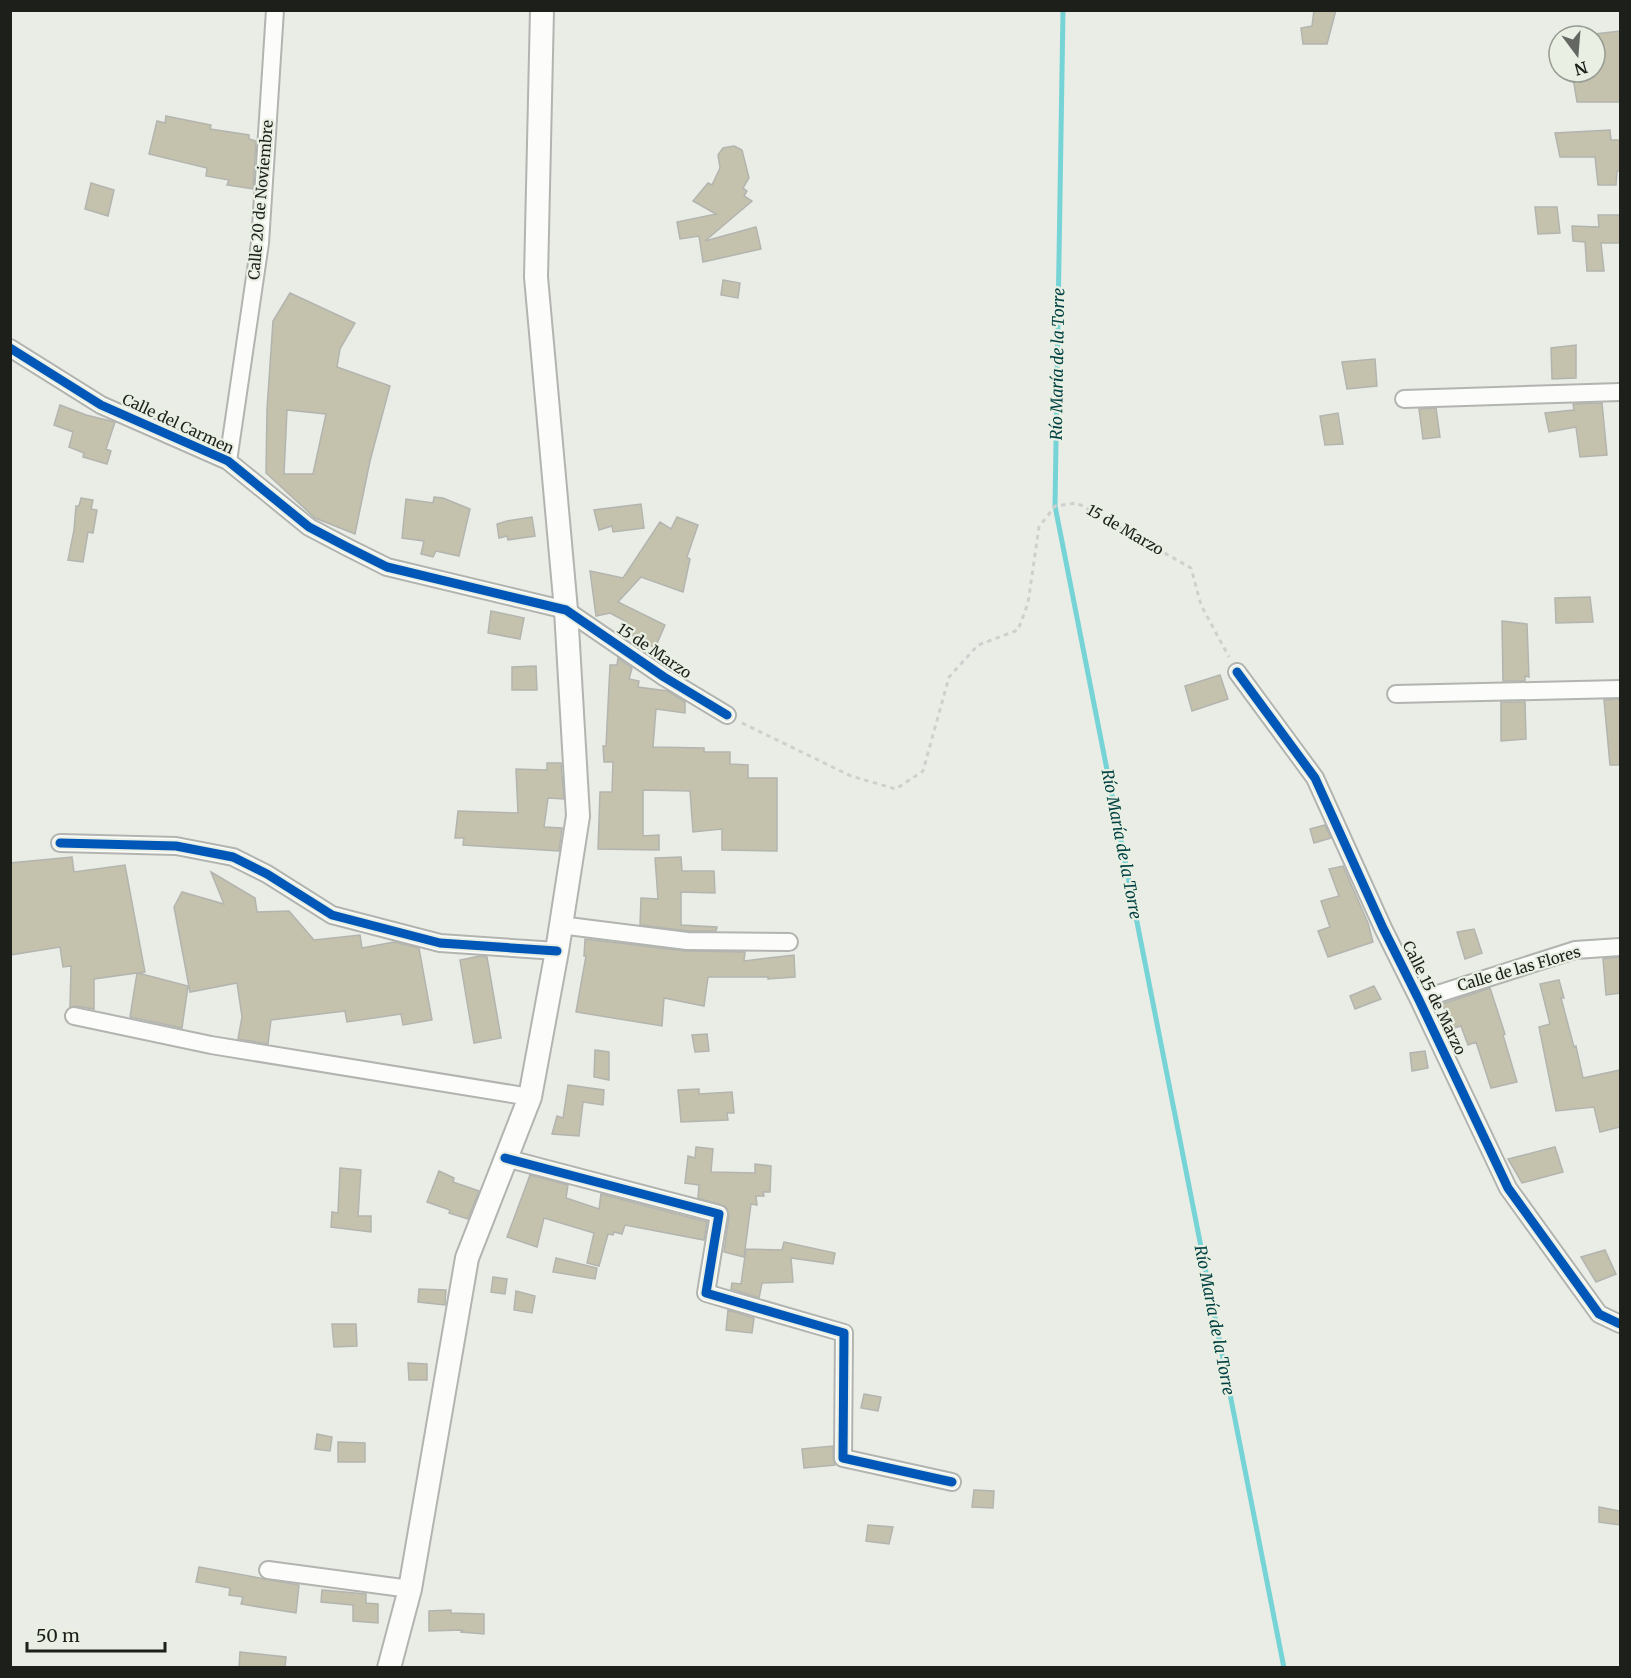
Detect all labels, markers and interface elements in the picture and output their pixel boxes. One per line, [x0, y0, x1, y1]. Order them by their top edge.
north arrow [1547, 24, 1607, 84]
text: N [1572, 57, 1590, 80]
street label: Calle 20 de Noviembre [244, 119, 277, 281]
water label: Río María de la Torre [1046, 288, 1068, 440]
street label: Calle del Carmen [119, 389, 237, 458]
street label: 15 de Marzo [1083, 500, 1167, 559]
street label: 15 de Marzo [613, 619, 695, 683]
water label: Río María de la Torre [1098, 767, 1146, 921]
street label: Calle 15 de Marzo [1399, 938, 1470, 1058]
street label: Calle de las Flores [1455, 942, 1583, 995]
water label: Río María de la Torre [1191, 1243, 1239, 1397]
scale bar [27, 1615, 165, 1653]
text: 50 m [36, 1624, 80, 1647]

